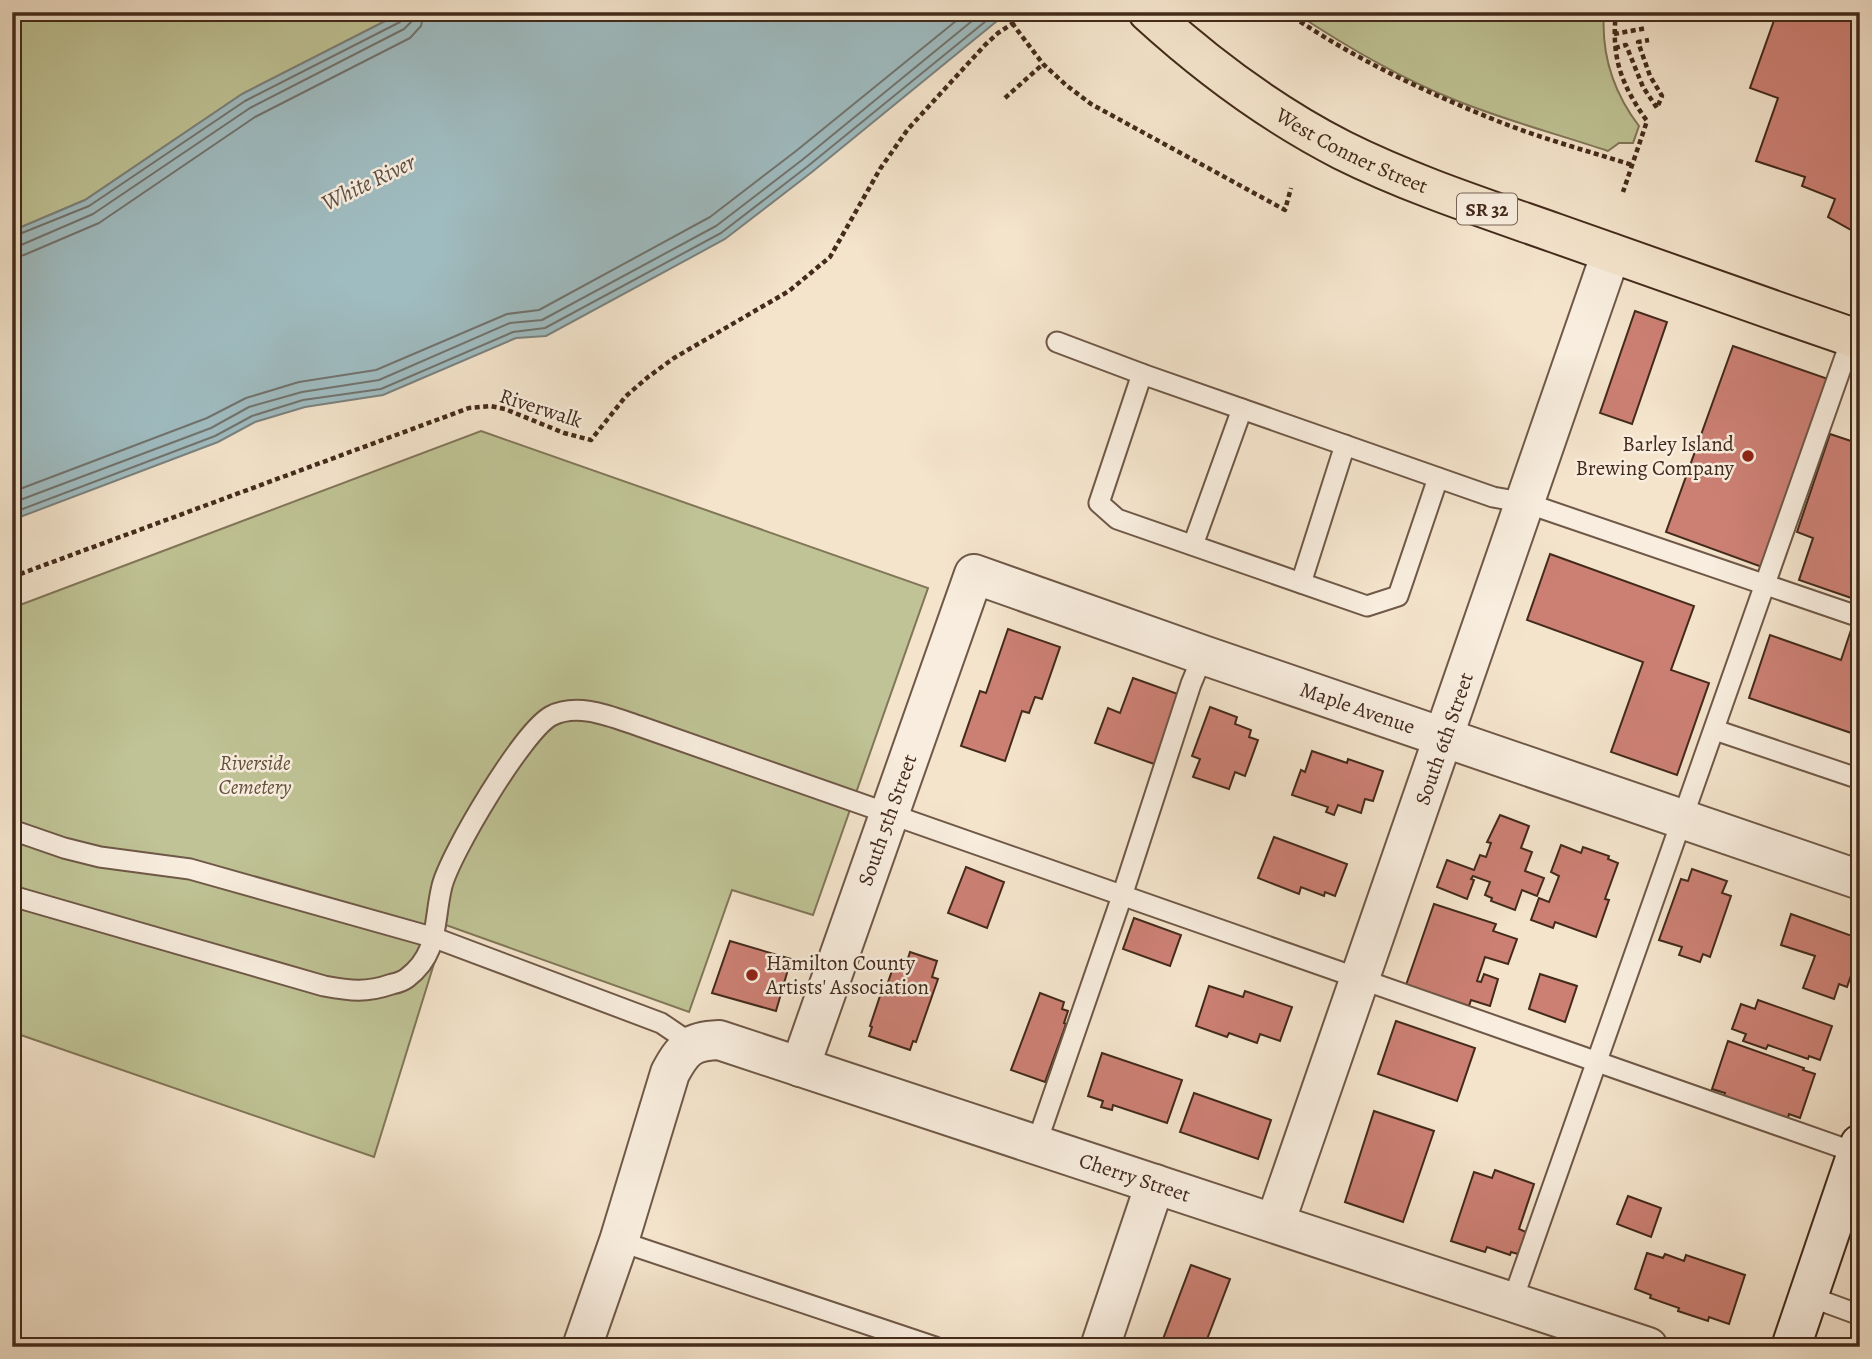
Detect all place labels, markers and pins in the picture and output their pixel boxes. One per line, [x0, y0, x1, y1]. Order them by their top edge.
place label: Barley Island Brewing Company [1576, 430, 1735, 482]
marker: Barley Island Brewing Company [1740, 448, 1756, 464]
place label: Hamilton County Artists' Association [765, 949, 929, 1001]
marker: Hamilton County Artists' Association [744, 967, 760, 983]

